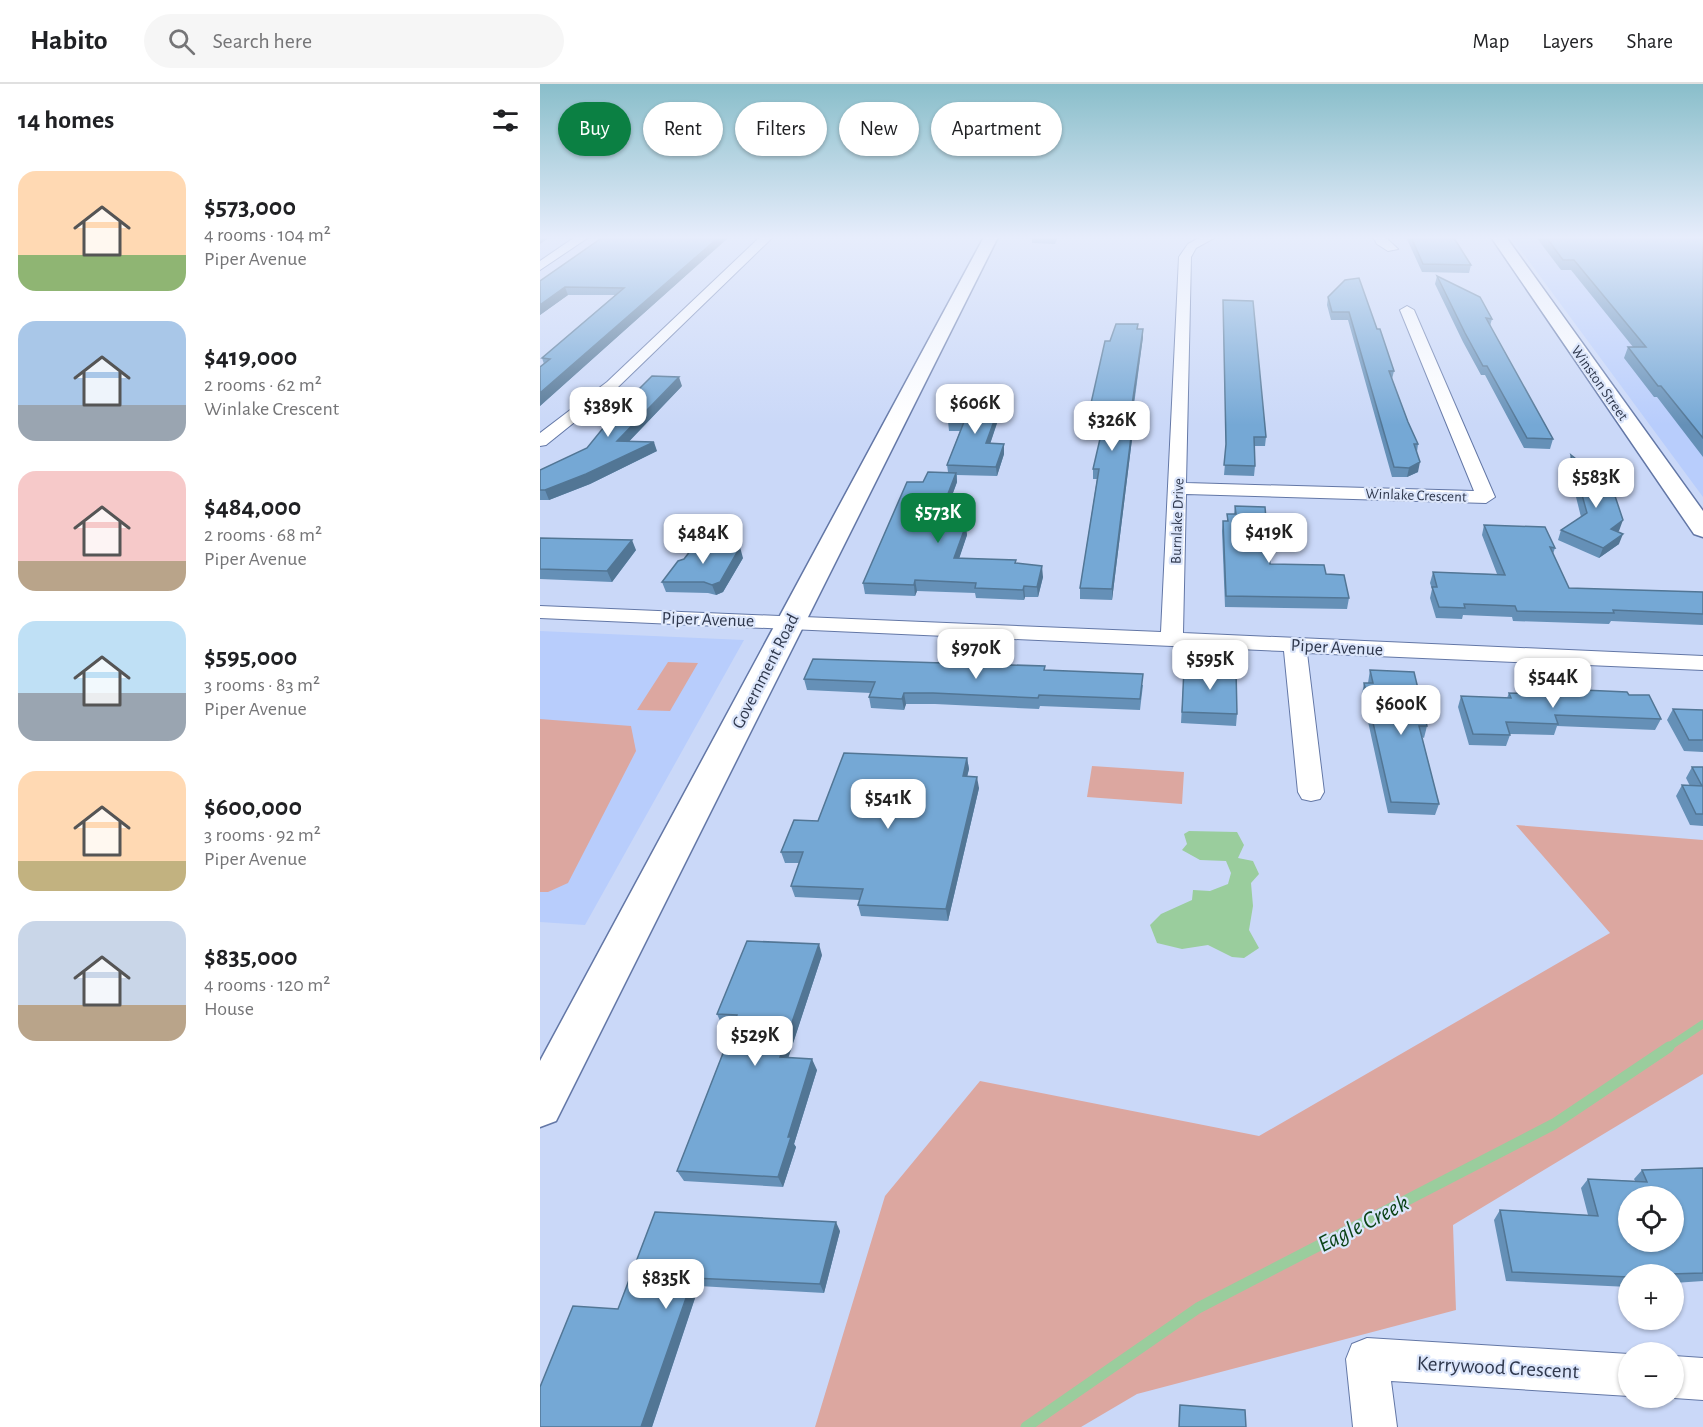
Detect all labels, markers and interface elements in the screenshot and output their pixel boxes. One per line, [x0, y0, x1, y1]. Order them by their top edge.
search box [144, 14, 564, 68]
icon: search [165, 25, 198, 58]
text: Habito [30, 27, 108, 55]
text: Search here [213, 30, 312, 52]
text: Map [1473, 31, 1509, 52]
text: Layers [1542, 31, 1593, 52]
text: Share [1626, 31, 1673, 52]
chip: Buy [558, 102, 631, 156]
chip: Rent [643, 102, 723, 156]
chip: Filters [735, 102, 827, 156]
chip: New [839, 102, 919, 156]
chip: Apartment [931, 102, 1062, 156]
icon: filters [489, 104, 522, 137]
text: 14 homes [18, 107, 114, 133]
text: $573,000 [204, 194, 296, 220]
icon: home [66, 195, 138, 267]
text: 4 rooms · 104 m² [204, 225, 331, 245]
text: Piper Avenue [204, 249, 307, 269]
street label: Winston Street [1568, 343, 1631, 424]
text: $419,000 [204, 344, 297, 370]
icon: home [66, 345, 138, 417]
text: 2 rooms · 62 m² [204, 375, 322, 395]
pin: $606K [933, 384, 1017, 435]
pin: $389K [566, 387, 650, 438]
text: $606K [950, 393, 1000, 413]
text: $389K [584, 396, 632, 416]
text: Winlake Crescent [204, 399, 339, 419]
pin: $326K [1070, 401, 1154, 452]
text: $326K [1088, 410, 1136, 430]
pin: $583K [1554, 458, 1638, 509]
text: $583K [1572, 467, 1620, 487]
street label: Burnlake Drive [1169, 478, 1186, 564]
street label: Winlake Crescent [1365, 486, 1467, 505]
pin: $573K [896, 493, 980, 544]
text: $484,000 [204, 494, 301, 520]
icon: home [66, 495, 138, 567]
text: $573K [915, 502, 961, 522]
pin: $419K [1227, 513, 1311, 564]
pin: $484K [661, 514, 745, 565]
text: $419K [1245, 522, 1293, 542]
text: $484K [678, 523, 728, 543]
text: 2 rooms · 68 m² [204, 525, 322, 545]
text: Piper Avenue [204, 549, 307, 569]
street label: Piper Avenue [661, 609, 754, 631]
street label: Government Road [729, 611, 803, 732]
pin: $970K [934, 629, 1018, 680]
street label: Piper Avenue [1290, 637, 1384, 659]
text: $970K [951, 638, 1001, 658]
pin: $595K [1168, 640, 1252, 691]
text: $595,000 [204, 644, 297, 670]
icon: home [66, 645, 138, 717]
text: $595K [1186, 649, 1234, 669]
pin: $544K [1511, 658, 1595, 709]
text: $544K [1528, 667, 1578, 687]
text: 3 rooms · 83 m² [204, 675, 320, 695]
pin: $600K [1359, 685, 1443, 736]
text: $600K [1375, 694, 1427, 714]
text: Piper Avenue [204, 699, 307, 719]
pin: $541K [846, 779, 930, 830]
text: $541K [865, 788, 911, 808]
text: $600,000 [204, 794, 302, 820]
icon: home [66, 795, 138, 867]
text: 3 rooms · 92 m² [204, 825, 321, 845]
text: Piper Avenue [204, 849, 307, 869]
text: $835,000 [204, 944, 298, 970]
icon: home [66, 945, 138, 1017]
text: 4 rooms · 120 m² [204, 975, 330, 995]
text: House [204, 999, 254, 1019]
pin: $529K [713, 1016, 797, 1067]
text: $529K [731, 1025, 779, 1045]
map controls [1618, 1186, 1684, 1408]
button: locate [1618, 1186, 1684, 1252]
water label: Eagle Creek [1314, 1191, 1413, 1257]
pin: $835K [624, 1259, 708, 1310]
button: + [1618, 1264, 1684, 1330]
text: $835K [642, 1268, 690, 1288]
button: − [1618, 1342, 1684, 1408]
street label: Kerrywood Crescent [1416, 1353, 1580, 1382]

